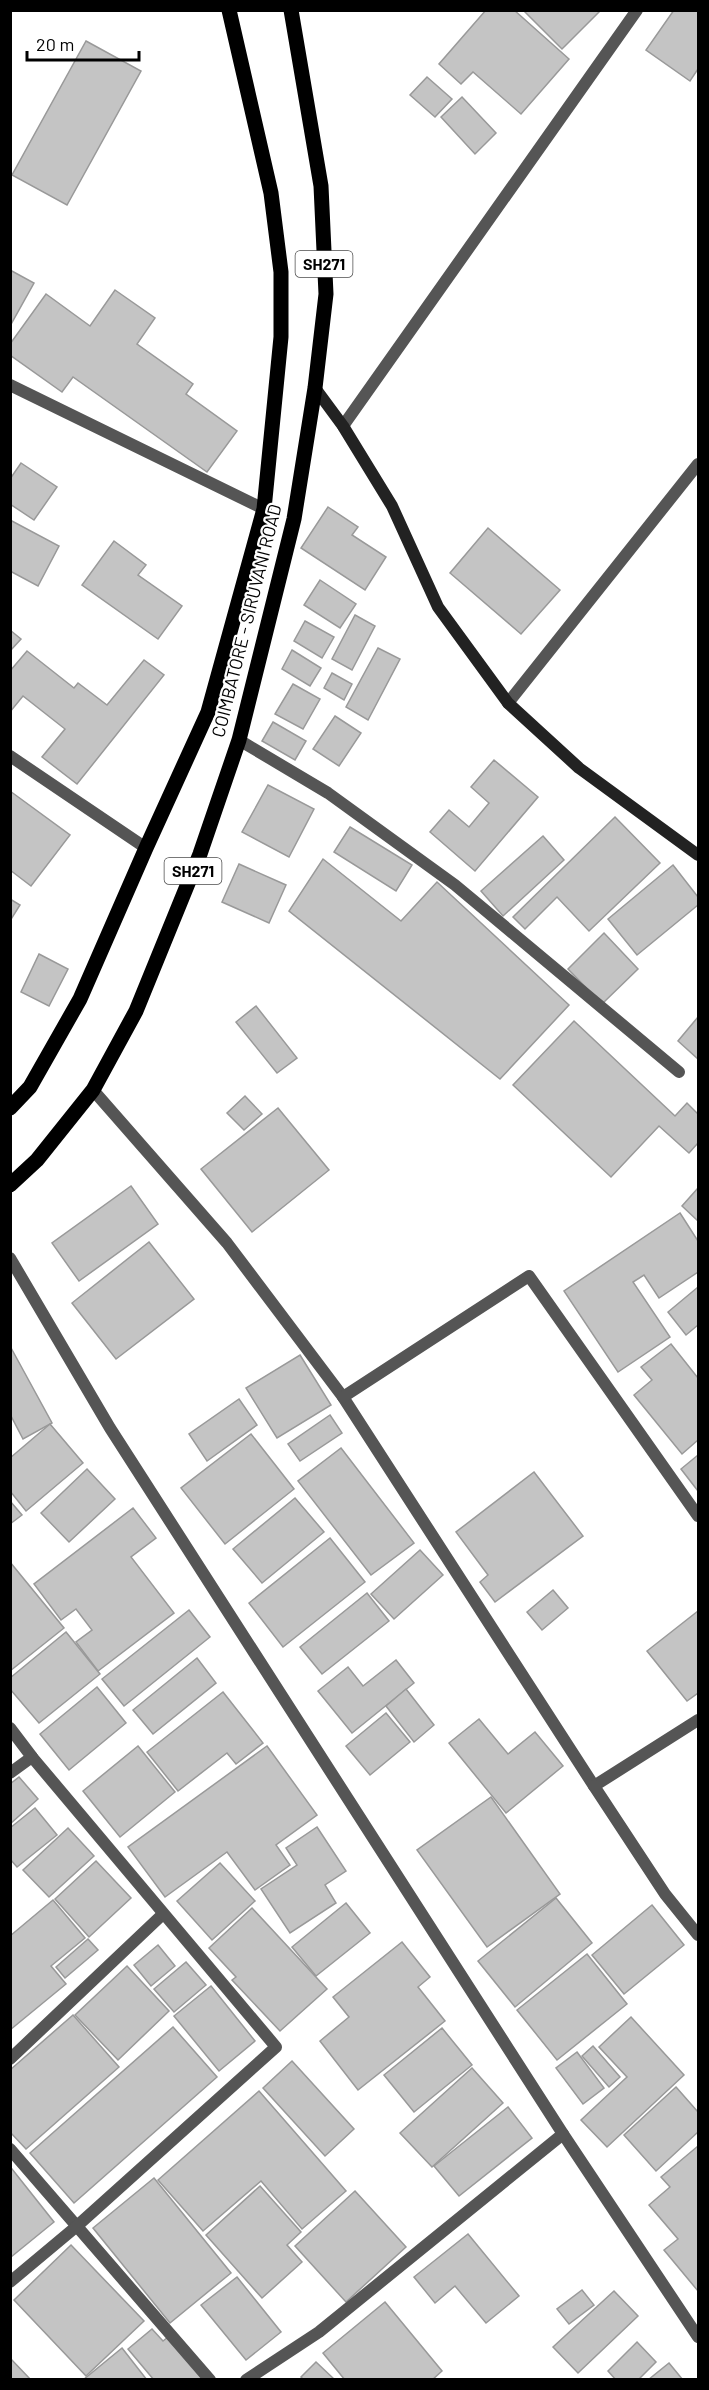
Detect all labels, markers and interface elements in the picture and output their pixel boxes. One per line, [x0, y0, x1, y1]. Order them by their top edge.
scale bar [27, 24, 140, 62]
text: 20 m [36, 33, 74, 55]
road number: SH271 [296, 251, 352, 277]
street label: COIMBATORE - SIRUVANI ROAD [206, 502, 286, 740]
road number: SH271 [164, 858, 222, 884]

